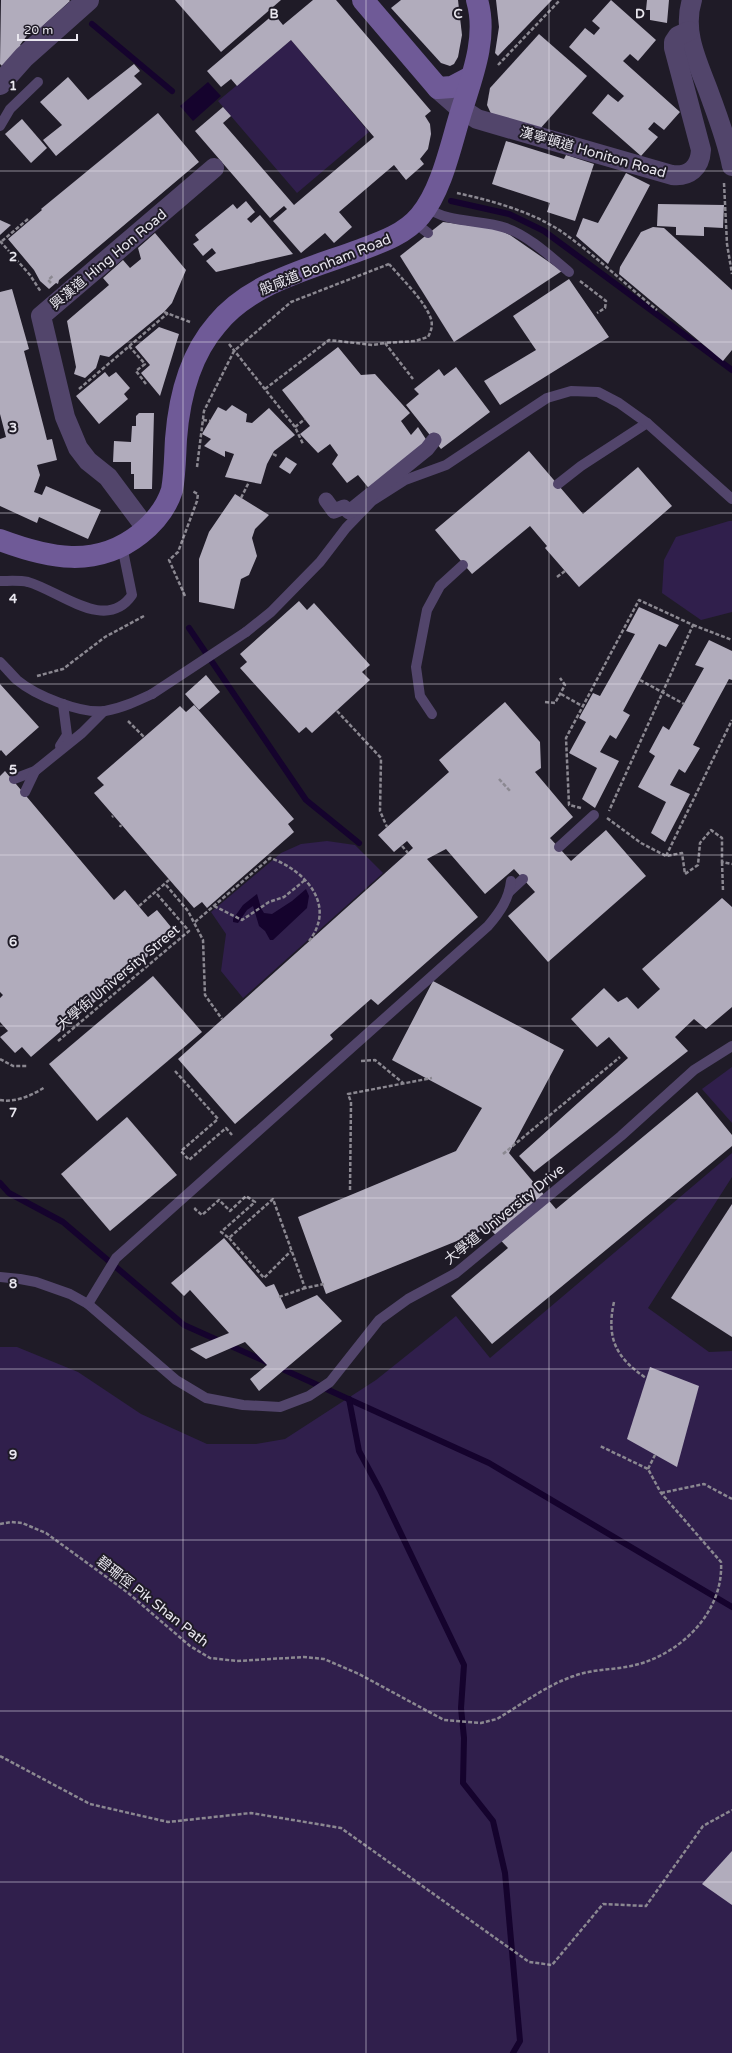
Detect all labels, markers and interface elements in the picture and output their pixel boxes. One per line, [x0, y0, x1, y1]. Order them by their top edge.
text: B [269, 6, 279, 22]
text: C [453, 6, 463, 22]
text: D [635, 6, 645, 22]
scale bar [18, 16, 77, 42]
text: 20 m [24, 23, 53, 37]
text: 1 [9, 78, 17, 94]
street label: 漢寧頓道 Honiton Road [518, 123, 668, 182]
street label: 興漢道 Hing Hon Road [47, 206, 170, 313]
street label: 般咸道 Bonham Road [257, 230, 393, 299]
text: 2 [9, 249, 17, 265]
text: 3 [9, 420, 17, 436]
text: 4 [9, 591, 18, 607]
text: 5 [9, 762, 17, 778]
street label: 大學街 University Street [53, 921, 184, 1034]
text: 6 [9, 934, 17, 950]
text: 7 [9, 1105, 17, 1121]
street label: 大學道 University Drive [441, 1161, 568, 1268]
text: 8 [9, 1276, 17, 1292]
text: 9 [9, 1447, 17, 1463]
street label: 碧珊徑 Pik Shan Path [93, 1552, 212, 1650]

